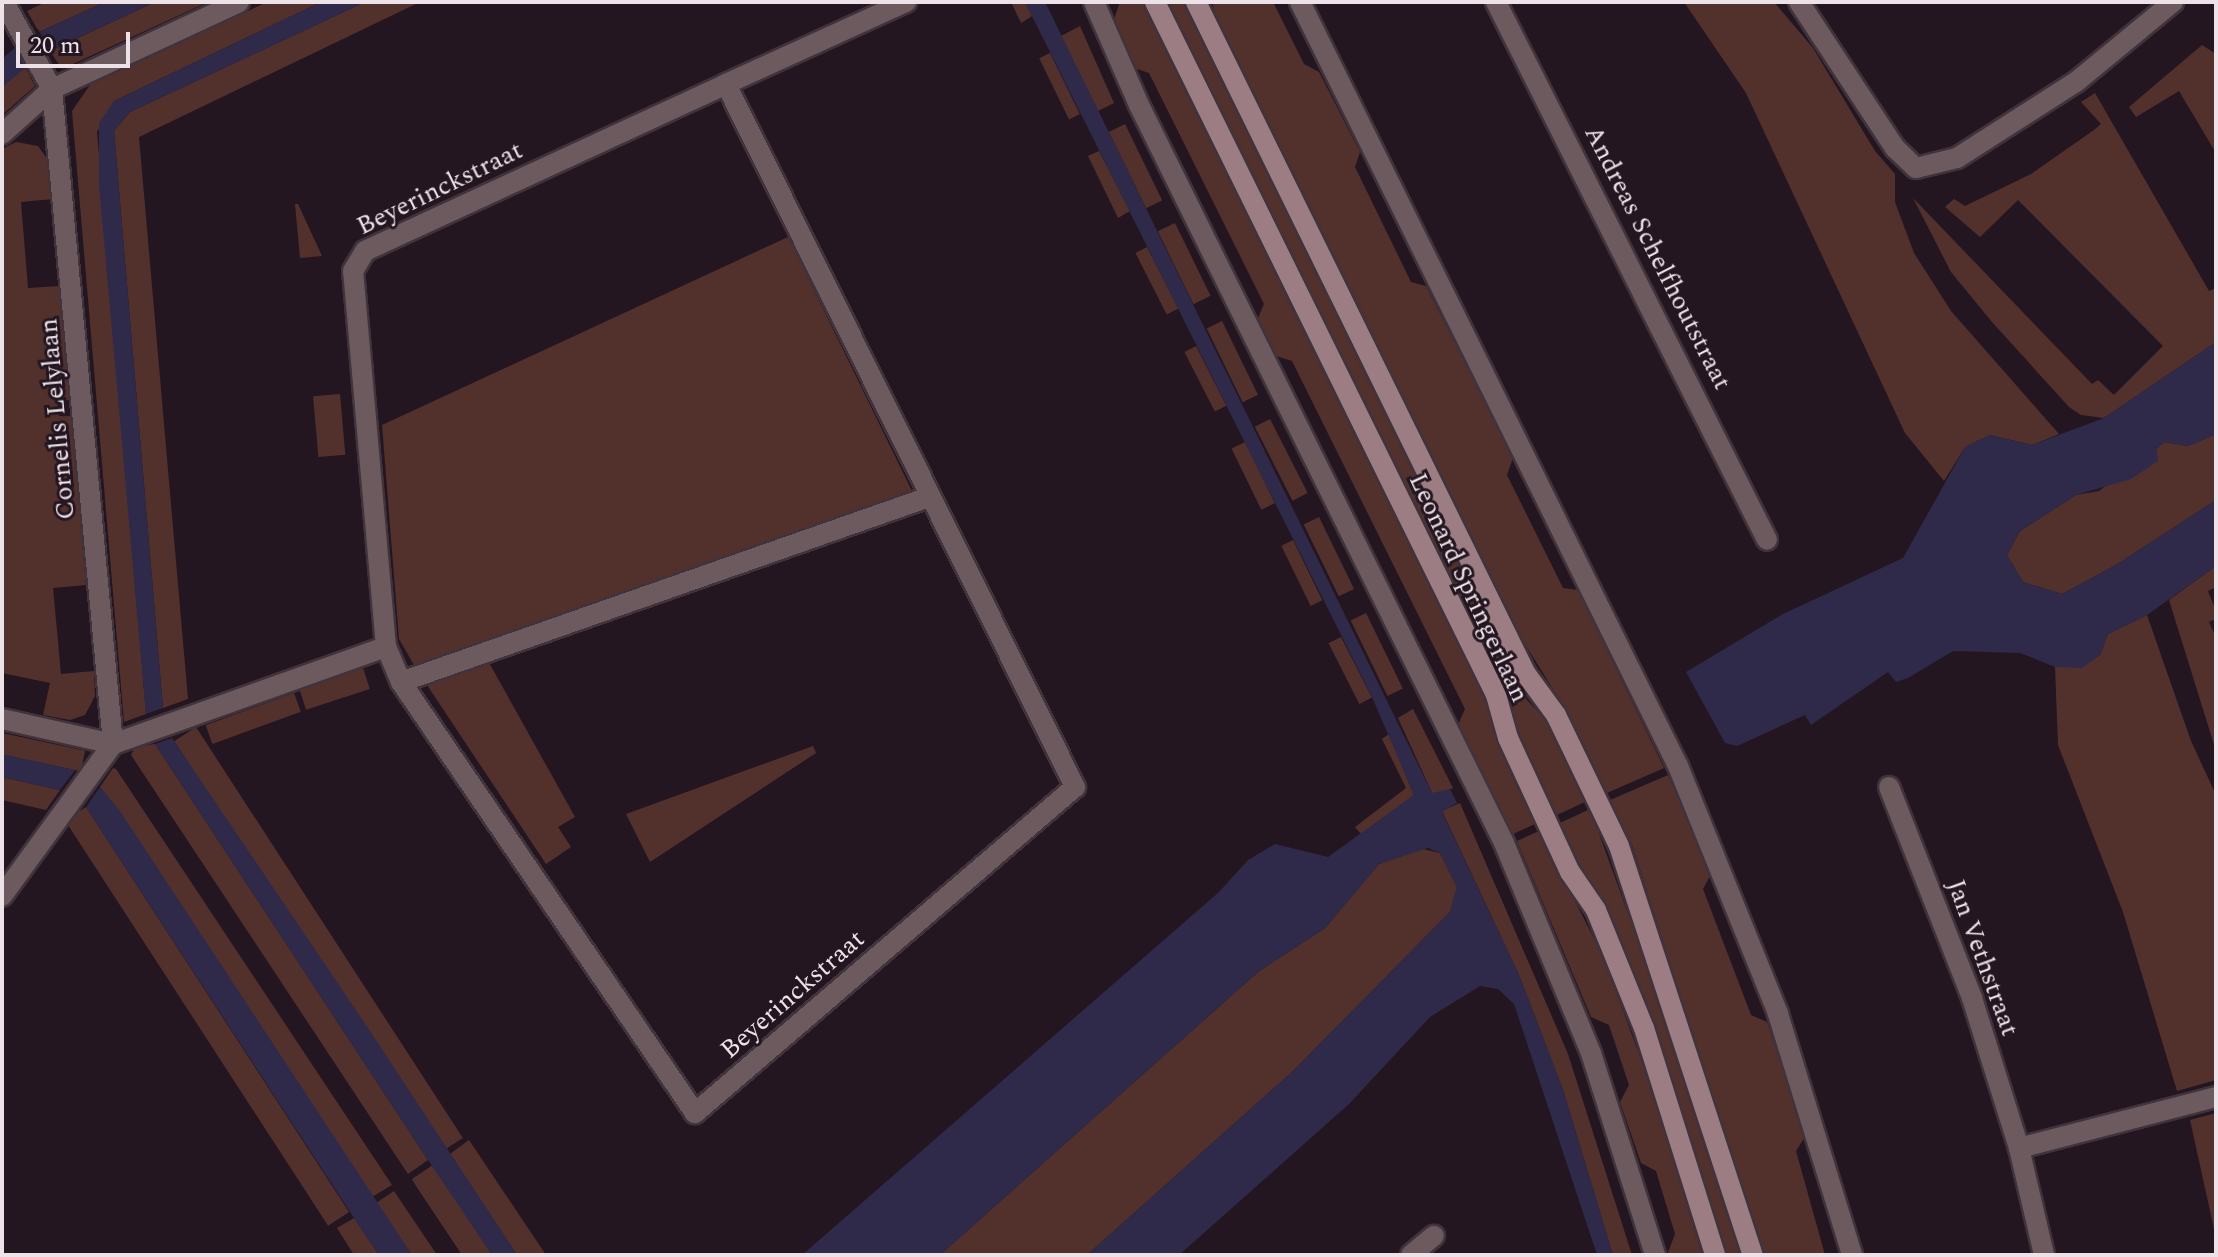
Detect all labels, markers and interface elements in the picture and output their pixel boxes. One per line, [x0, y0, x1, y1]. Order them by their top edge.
scale bar [20, 16, 134, 66]
text: 20 m [30, 28, 81, 64]
street label: Andreas Schelfhoutstraat [1577, 121, 1737, 395]
street label: Beyerinckstraat [352, 135, 528, 243]
street label: Cornelis Lelylaan [34, 317, 82, 521]
street label: Leonard Springerlaan [1401, 468, 1535, 708]
street label: Jan Vethstraat [1939, 876, 2025, 1040]
street label: Beyerinckstraat [715, 924, 871, 1066]

